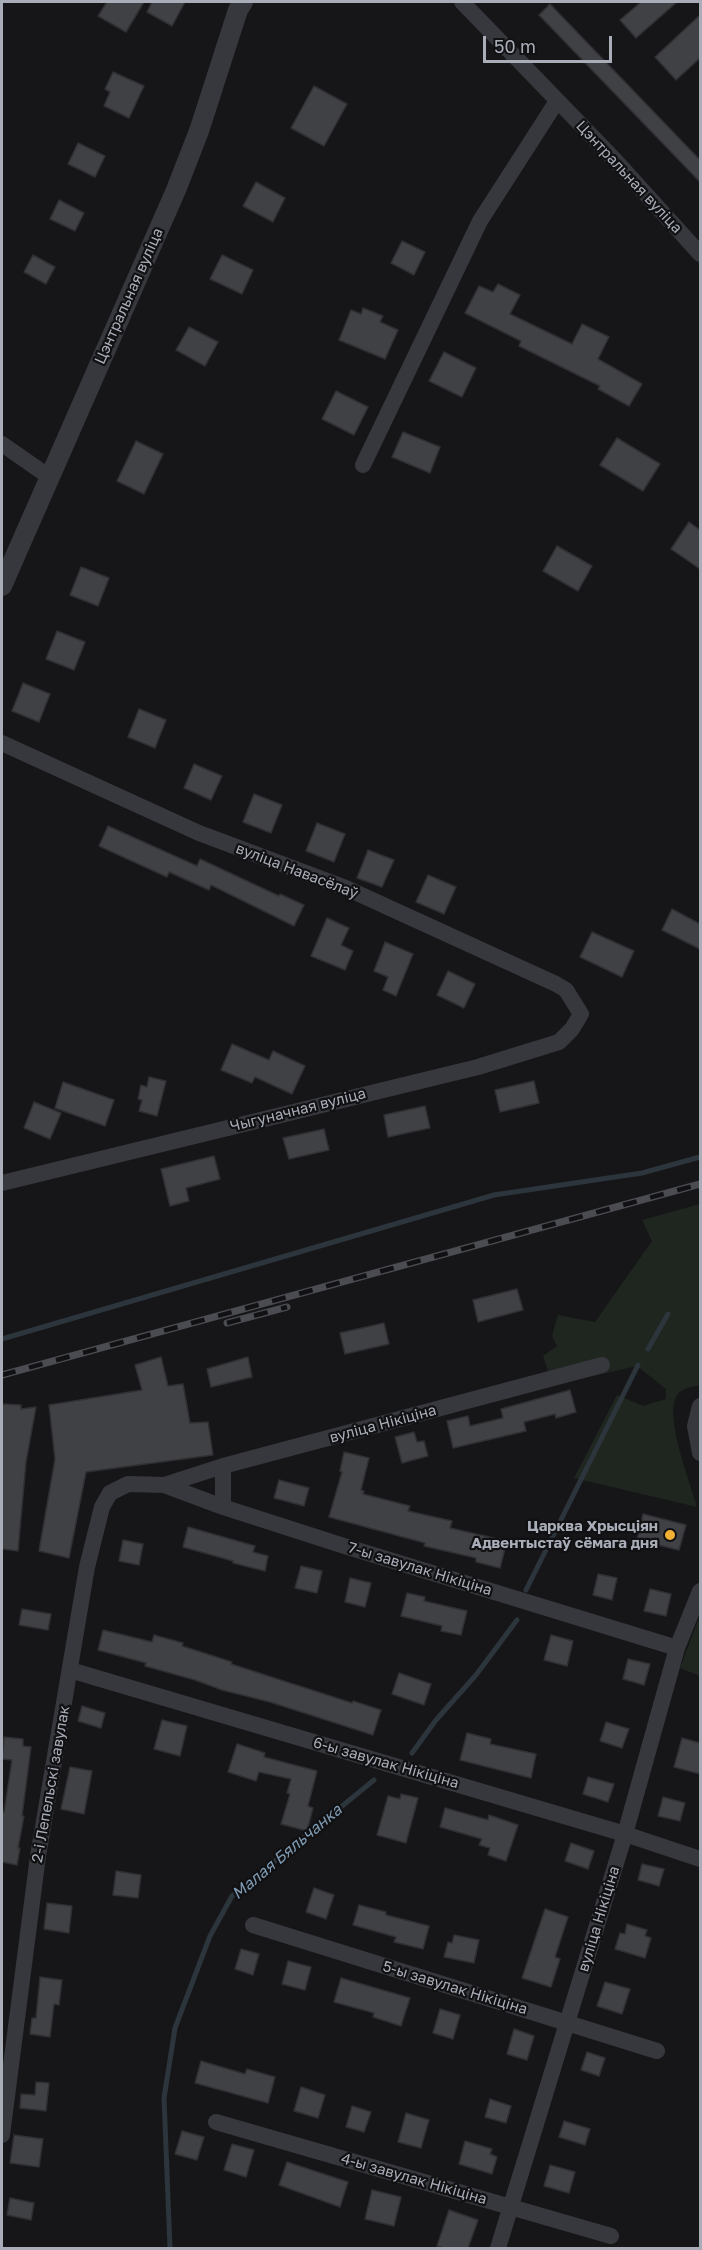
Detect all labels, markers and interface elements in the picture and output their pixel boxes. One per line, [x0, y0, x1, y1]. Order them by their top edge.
scale bar [486, 24, 615, 62]
text: 50 m [494, 35, 536, 57]
street label: Цэнтральная вуліца [572, 117, 686, 237]
street label: Цэнтральная вуліца [91, 225, 167, 367]
street label: вуліца Навасёлаў [233, 839, 361, 903]
street label: Чыгуначная вуліца [228, 1084, 368, 1136]
street label: вуліца Нікіціна [328, 1401, 438, 1447]
place label: Царква Хрысціян Адвентыстаў сёмага дня [471, 1517, 658, 1552]
marker: Царква Хрысціян Адвентыстаў сёмага дня [663, 1528, 677, 1542]
street label: 7-ы завулак Нікіціна [346, 1539, 494, 1599]
street label: 2-і Лепельскі завулак [28, 1704, 74, 1864]
street label: 6-ы завулак Нікіціна [311, 1734, 461, 1792]
water label: Малая Бяльчанка [228, 1800, 346, 1904]
street label: вуліца Нікіціна [574, 1864, 624, 1974]
street label: 5-ы завулак Нікіціна [380, 1957, 530, 2019]
street label: 4-ы завулак Нікіціна [339, 2150, 489, 2208]

